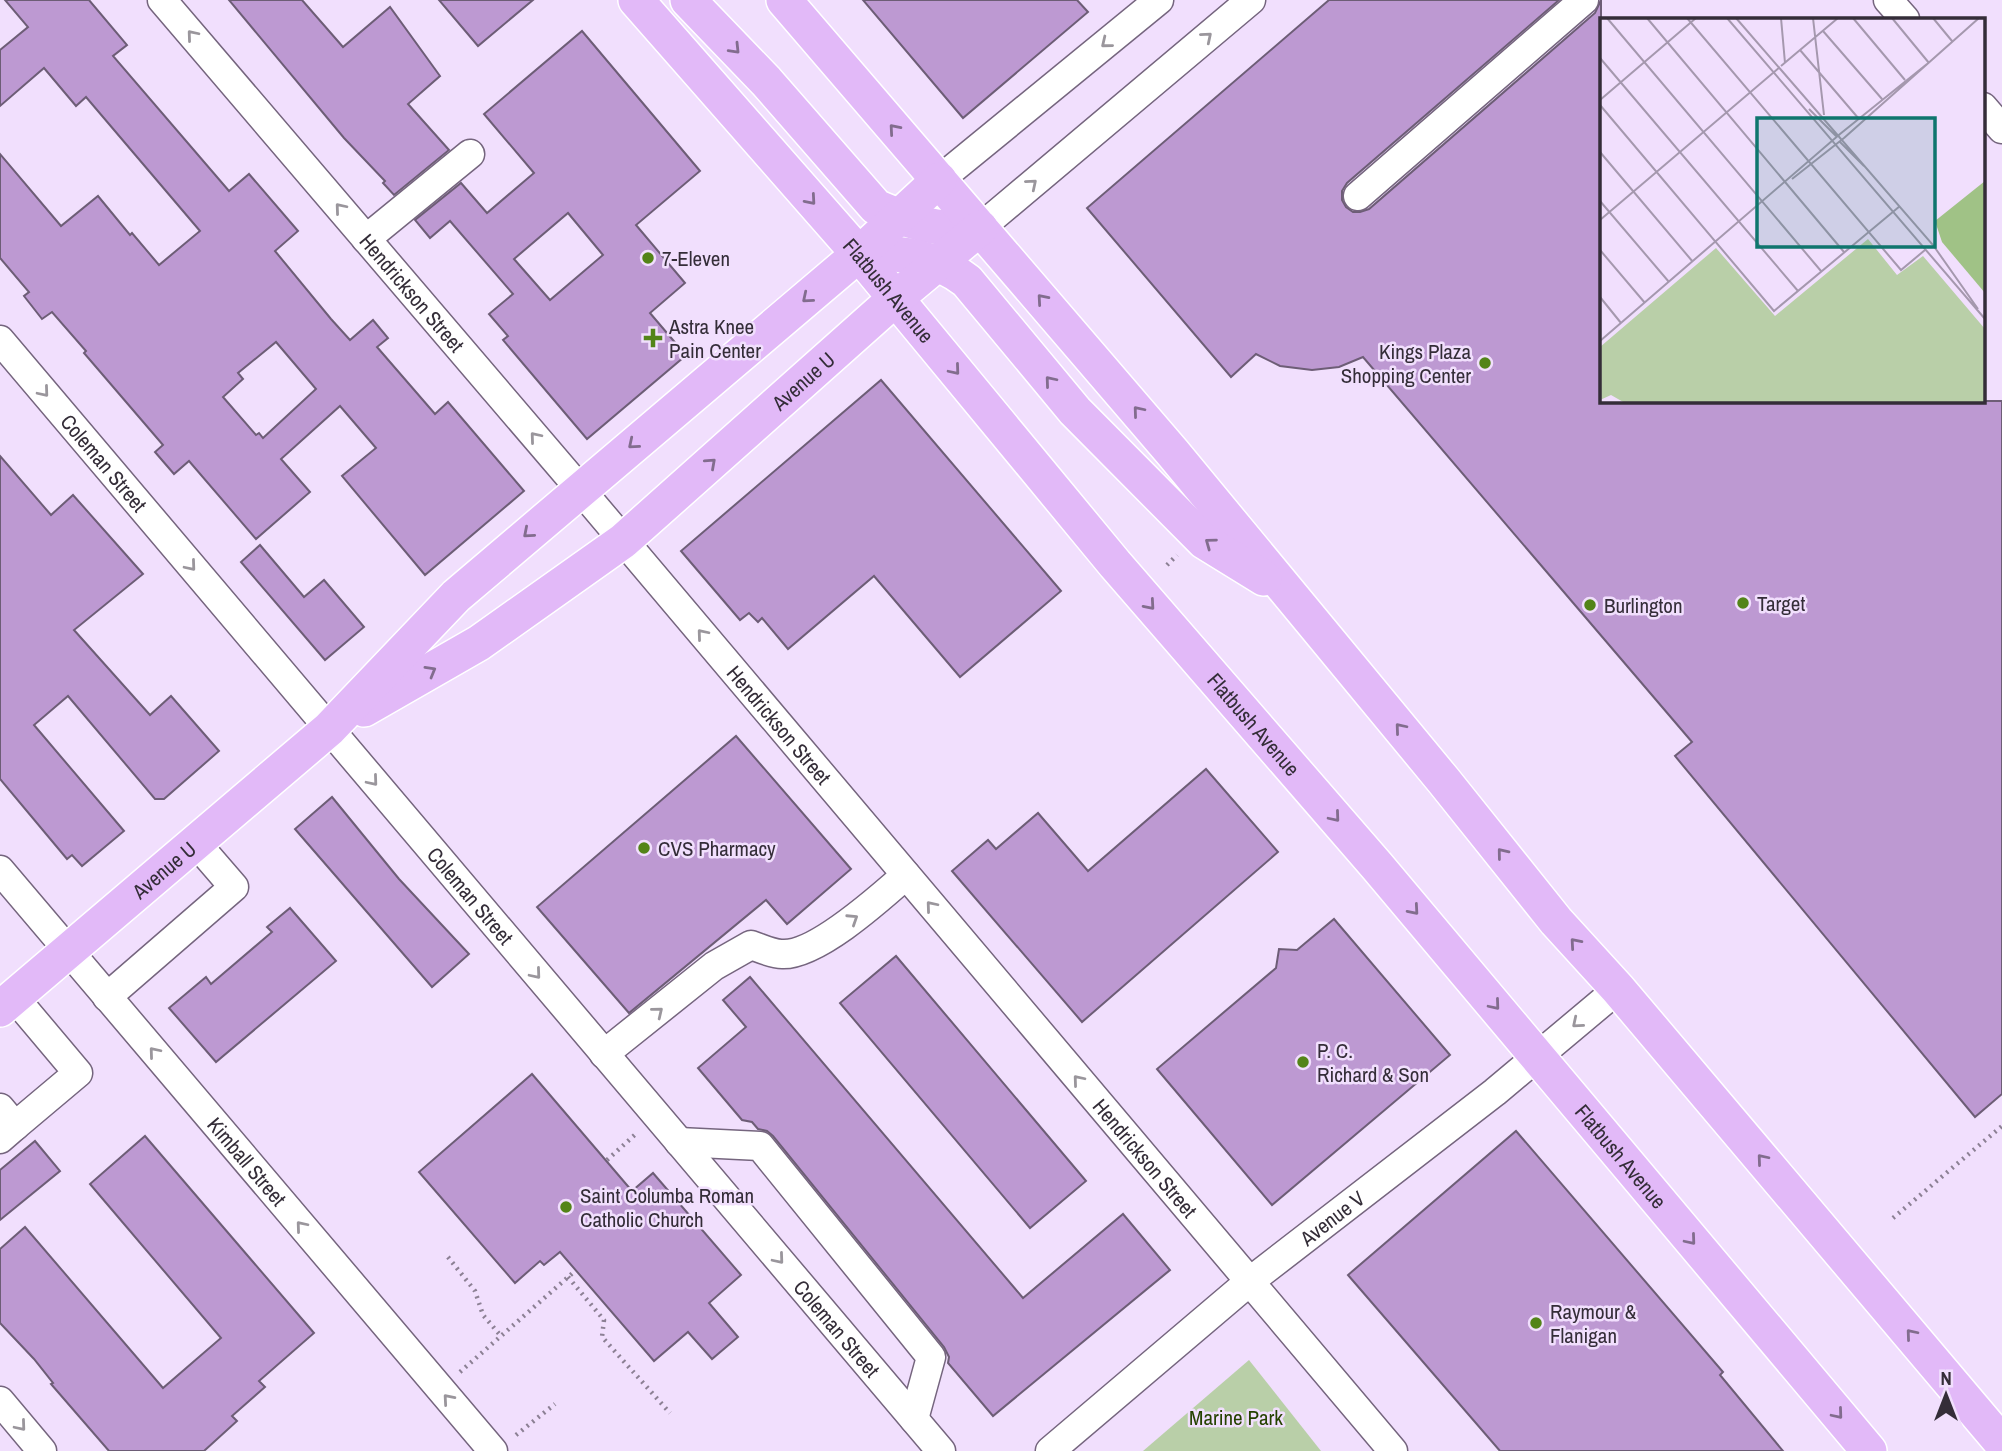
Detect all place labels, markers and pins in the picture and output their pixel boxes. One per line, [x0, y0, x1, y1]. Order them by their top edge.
place label: 7-Eleven [662, 244, 730, 273]
marker: 7-Eleven [640, 250, 656, 266]
place label: Astra Knee Pain Center [668, 312, 761, 365]
marker: Astra Knee Pain Center [643, 328, 663, 348]
place label: Kings Plaza Shopping Center [1341, 337, 1471, 390]
marker: Kings Plaza Shopping Center [1477, 355, 1493, 371]
place label: Target [1757, 589, 1805, 618]
place label: Burlington [1604, 591, 1683, 620]
marker: Target [1735, 595, 1751, 611]
marker: Burlington [1582, 597, 1598, 613]
place label: CVS Pharmacy [658, 834, 776, 863]
marker: CVS Pharmacy [636, 840, 652, 856]
place label: P. C. Richard & Son [1317, 1036, 1429, 1089]
marker: P. C. Richard & Son [1295, 1054, 1311, 1070]
place label: Saint Columba Roman Catholic Church [580, 1181, 754, 1234]
marker: Saint Columba Roman Catholic Church [558, 1199, 574, 1215]
place label: Raymour & Flanigan [1550, 1297, 1637, 1350]
marker: Raymour & Flanigan [1528, 1315, 1544, 1331]

